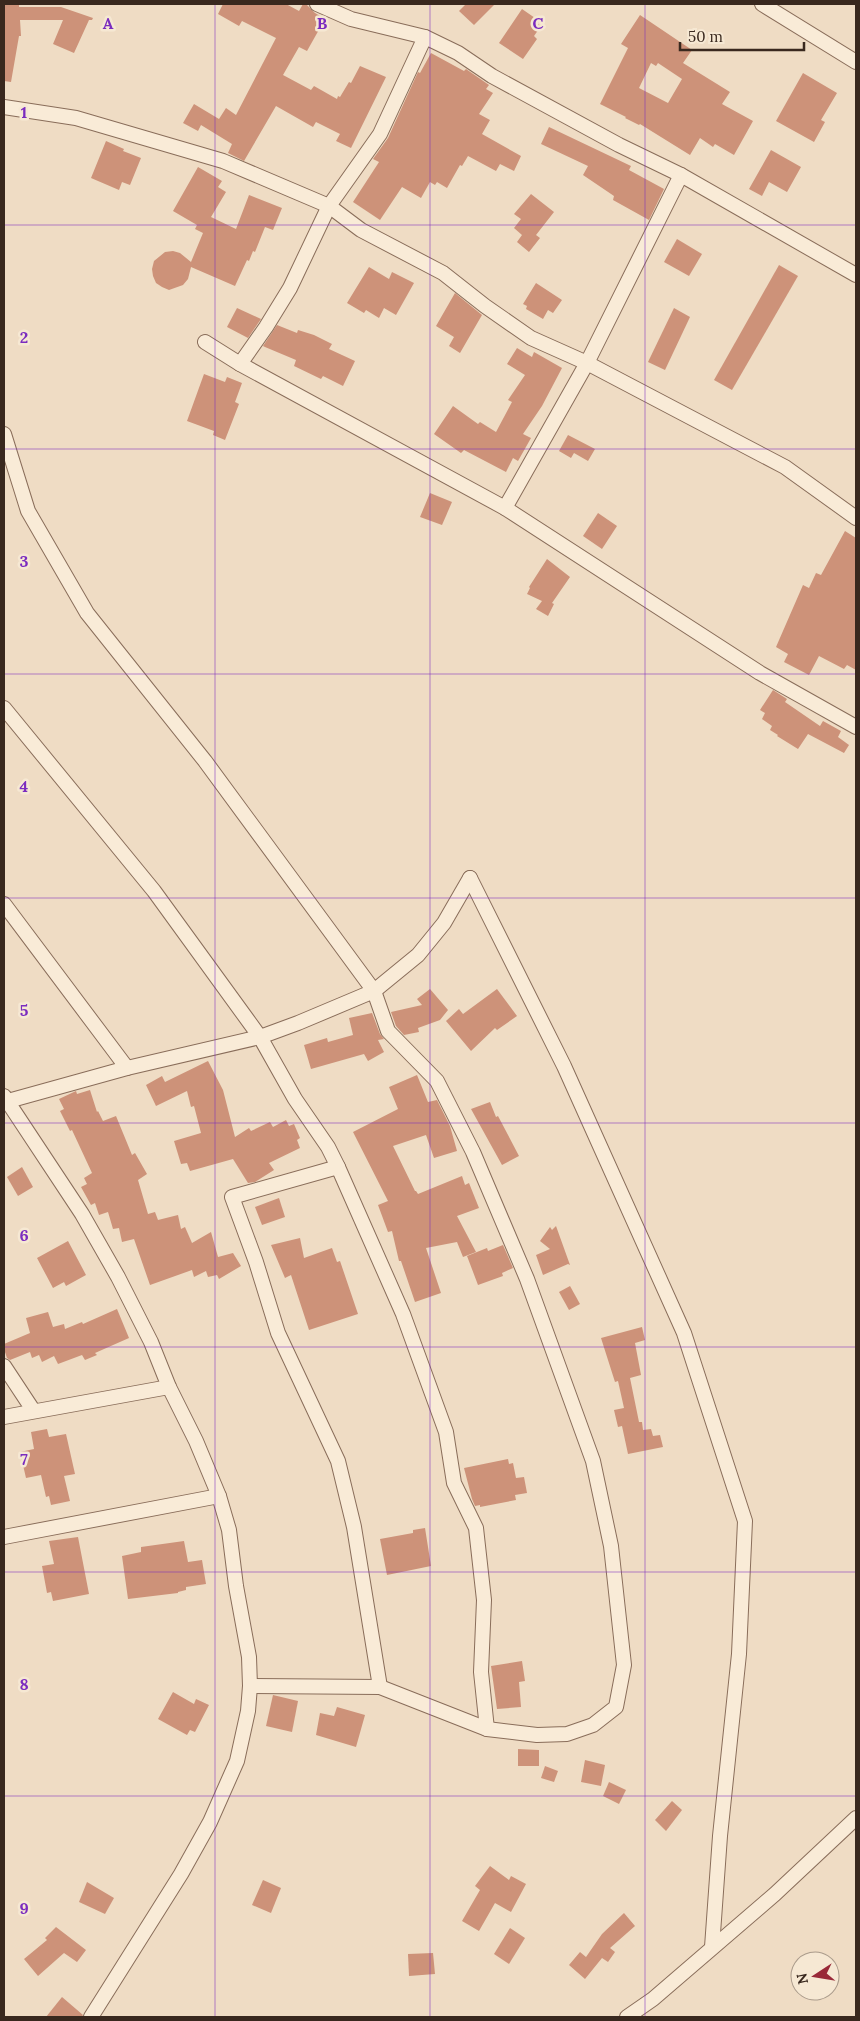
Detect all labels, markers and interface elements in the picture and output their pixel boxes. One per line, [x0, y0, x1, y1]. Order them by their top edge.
text: A [103, 13, 114, 33]
text: B [317, 13, 328, 33]
text: C [532, 13, 544, 33]
scale bar [680, 20, 804, 52]
text: 50 m [688, 27, 723, 46]
text: 1 [21, 102, 27, 122]
text: 2 [20, 327, 28, 347]
text: 3 [20, 551, 29, 571]
text: 4 [20, 776, 29, 796]
text: 5 [20, 1000, 29, 1020]
text: 6 [19, 1225, 29, 1245]
text: 7 [20, 1449, 28, 1469]
text: 8 [19, 1674, 29, 1694]
text: 9 [19, 1898, 29, 1918]
north arrow [790, 1951, 840, 2001]
text: N [792, 1971, 812, 1986]

